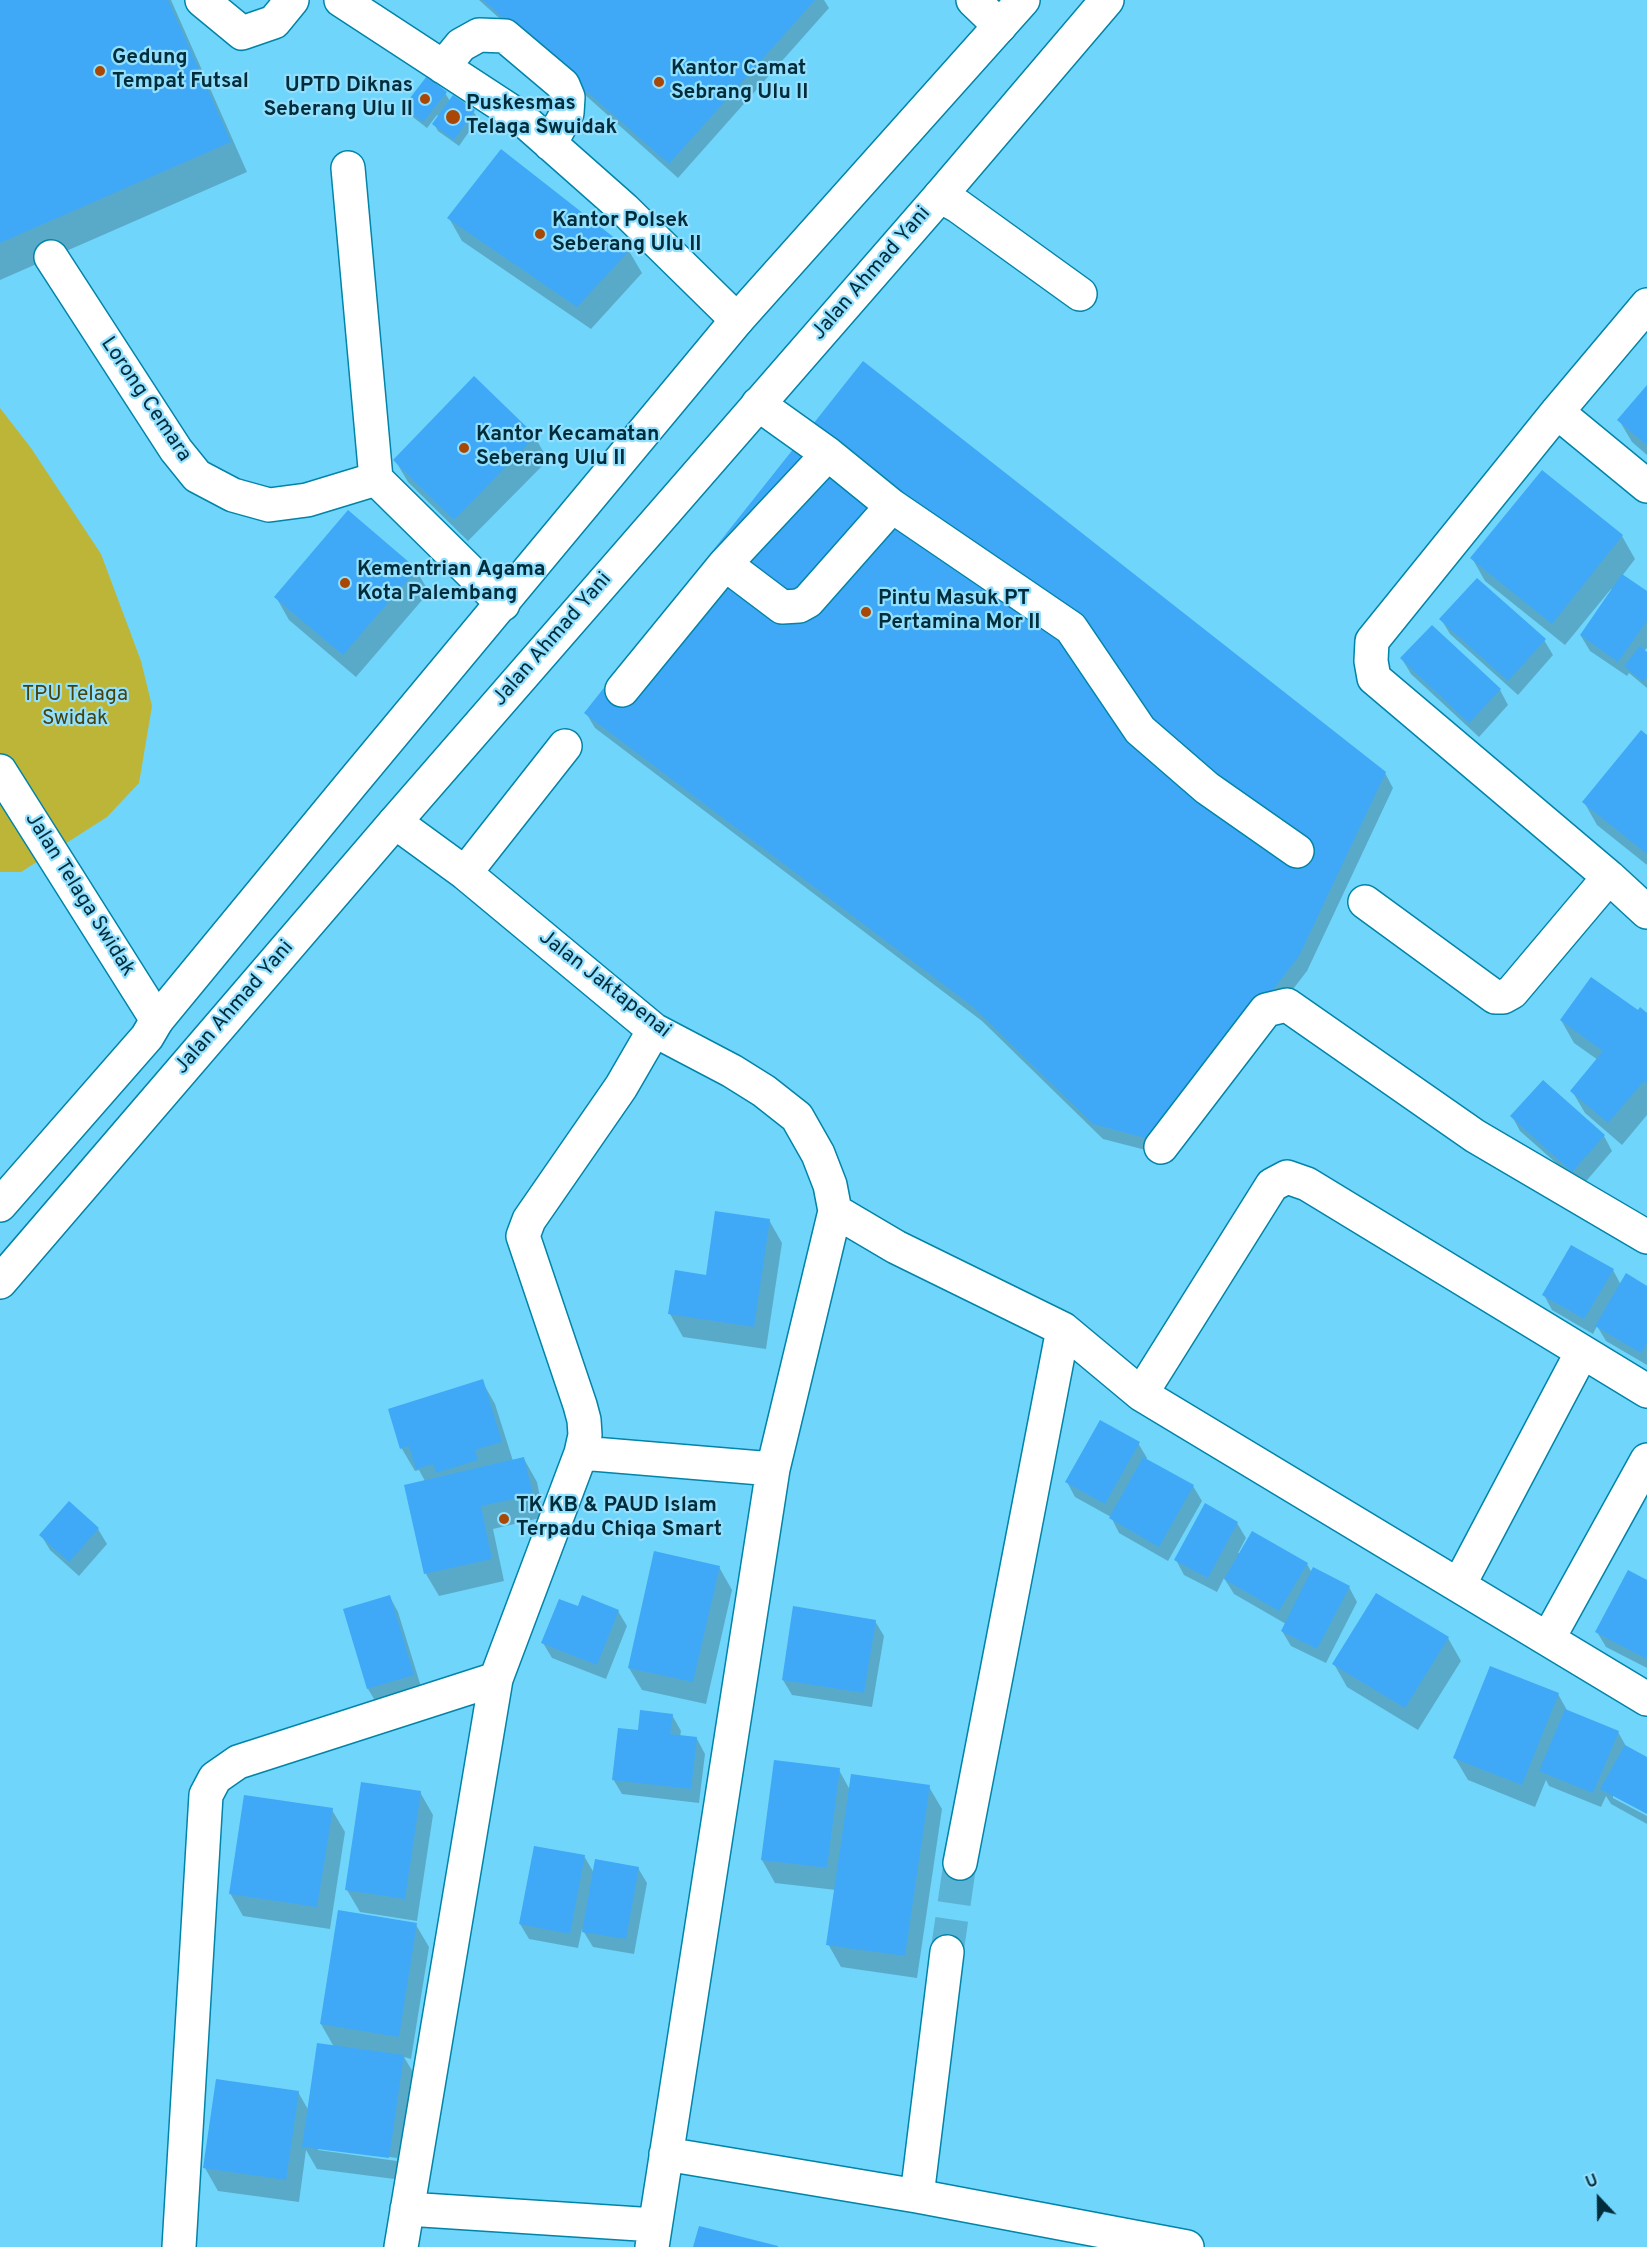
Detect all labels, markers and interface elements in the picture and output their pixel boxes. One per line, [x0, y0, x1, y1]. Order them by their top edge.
place label: Gedung Tempat Futsal [112, 46, 249, 96]
place label: Kantor Camat Sebrang Ulu II [671, 57, 808, 107]
marker: Gedung Tempat Futsal [93, 64, 107, 78]
place label: UPTD Diknas Seberang Ulu II [263, 74, 413, 124]
marker: Kantor Camat Sebrang Ulu II [652, 75, 666, 89]
marker: UPTD Diknas Seberang Ulu II [418, 92, 432, 106]
place label: Puskesmas Telaga Swuidak [466, 92, 617, 142]
marker: Puskesmas Telaga Swuidak [444, 108, 462, 126]
street label: Jalan Ahmad Yani [807, 202, 937, 346]
place label: Kantor Polsek Seberang Ulu II [552, 209, 702, 259]
marker: Kantor Polsek Seberang Ulu II [533, 227, 547, 241]
street label: Lorong Cemara [94, 333, 196, 467]
place label: Kantor Kecamatan Seberang Ulu II [476, 423, 659, 473]
marker: Kantor Kecamatan Seberang Ulu II [457, 441, 471, 455]
place label: Kementrian Agama Kota Palembang [357, 558, 546, 608]
street label: Jalan Ahmad Yani [488, 568, 618, 712]
marker: Kementrian Agama Kota Palembang [338, 576, 352, 590]
place label: Pintu Masuk PT Pertamina Mor II [878, 587, 1041, 637]
marker: Pintu Masuk PT Pertamina Mor II [859, 605, 873, 619]
park label: TPU Telaga Swidak [22, 683, 128, 733]
street label: Jalan Telaga Swidak [18, 808, 140, 982]
street label: Jalan Jaktapenai [533, 926, 675, 1044]
street label: Jalan Ahmad Yani [170, 936, 300, 1080]
place label: TK KB & PAUD Islam Terpadu Chiqa Smart [516, 1494, 722, 1544]
marker: TK KB & PAUD Islam Terpadu Chiqa Smart [497, 1512, 511, 1526]
north arrow [1569, 2169, 1629, 2229]
text: U [1583, 2171, 1601, 2194]

